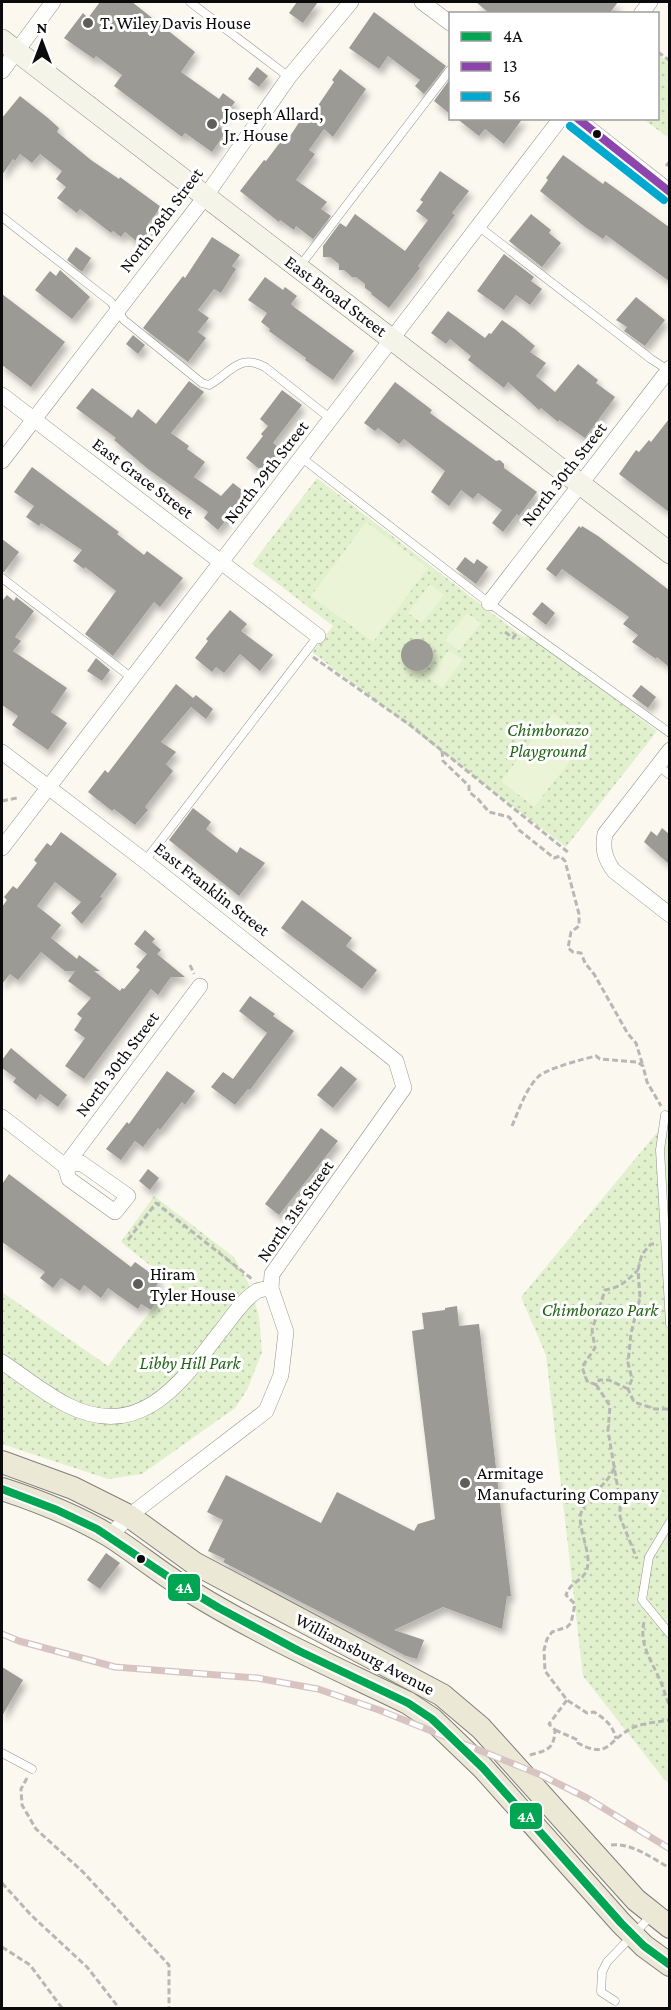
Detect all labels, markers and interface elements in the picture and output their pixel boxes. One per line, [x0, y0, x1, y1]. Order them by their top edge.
north arrow [12, 12, 72, 72]
legend [449, 12, 659, 120]
place label: T. Wiley Davis House [100, 13, 251, 33]
marker: T. Wiley Davis House [81, 16, 95, 30]
text: N [37, 19, 48, 36]
text: 4A [503, 26, 523, 46]
text: 13 [503, 56, 518, 76]
text: 56 [503, 86, 521, 106]
place label: Joseph Allard, Jr. House [222, 104, 323, 145]
marker: Joseph Allard, Jr. House [205, 117, 219, 131]
unlabelled marker [591, 128, 603, 140]
street label: North 28th Street [115, 163, 207, 276]
street label: East Broad Street [281, 251, 392, 342]
street label: North 29th Street [220, 416, 313, 527]
street label: North 30th Street [517, 417, 611, 530]
street label: East Grace Street [89, 434, 198, 523]
park label: Chimborazo Playground [507, 720, 589, 761]
street label: East Franklin Street [150, 838, 274, 941]
street label: North 30th Street [71, 1007, 164, 1120]
street label: North 31st Street [253, 1156, 338, 1266]
place label: Hiram Tyler House [150, 1264, 236, 1305]
marker: Hiram Tyler House [131, 1277, 145, 1291]
park label: Chimborazo Park [542, 1300, 659, 1320]
park label: Libby Hill Park [140, 1353, 242, 1373]
place label: Armitage Manufacturing Company [477, 1463, 659, 1504]
marker: Armitage Manufacturing Company [458, 1476, 472, 1490]
unlabelled marker [135, 1553, 147, 1565]
line badge: 4A [167, 1573, 201, 1602]
text: 4A [175, 1579, 194, 1596]
street label: Williamsburg Avenue [292, 1609, 438, 1699]
line badge: 4A [509, 1802, 543, 1830]
text: 4A [517, 1808, 536, 1825]

